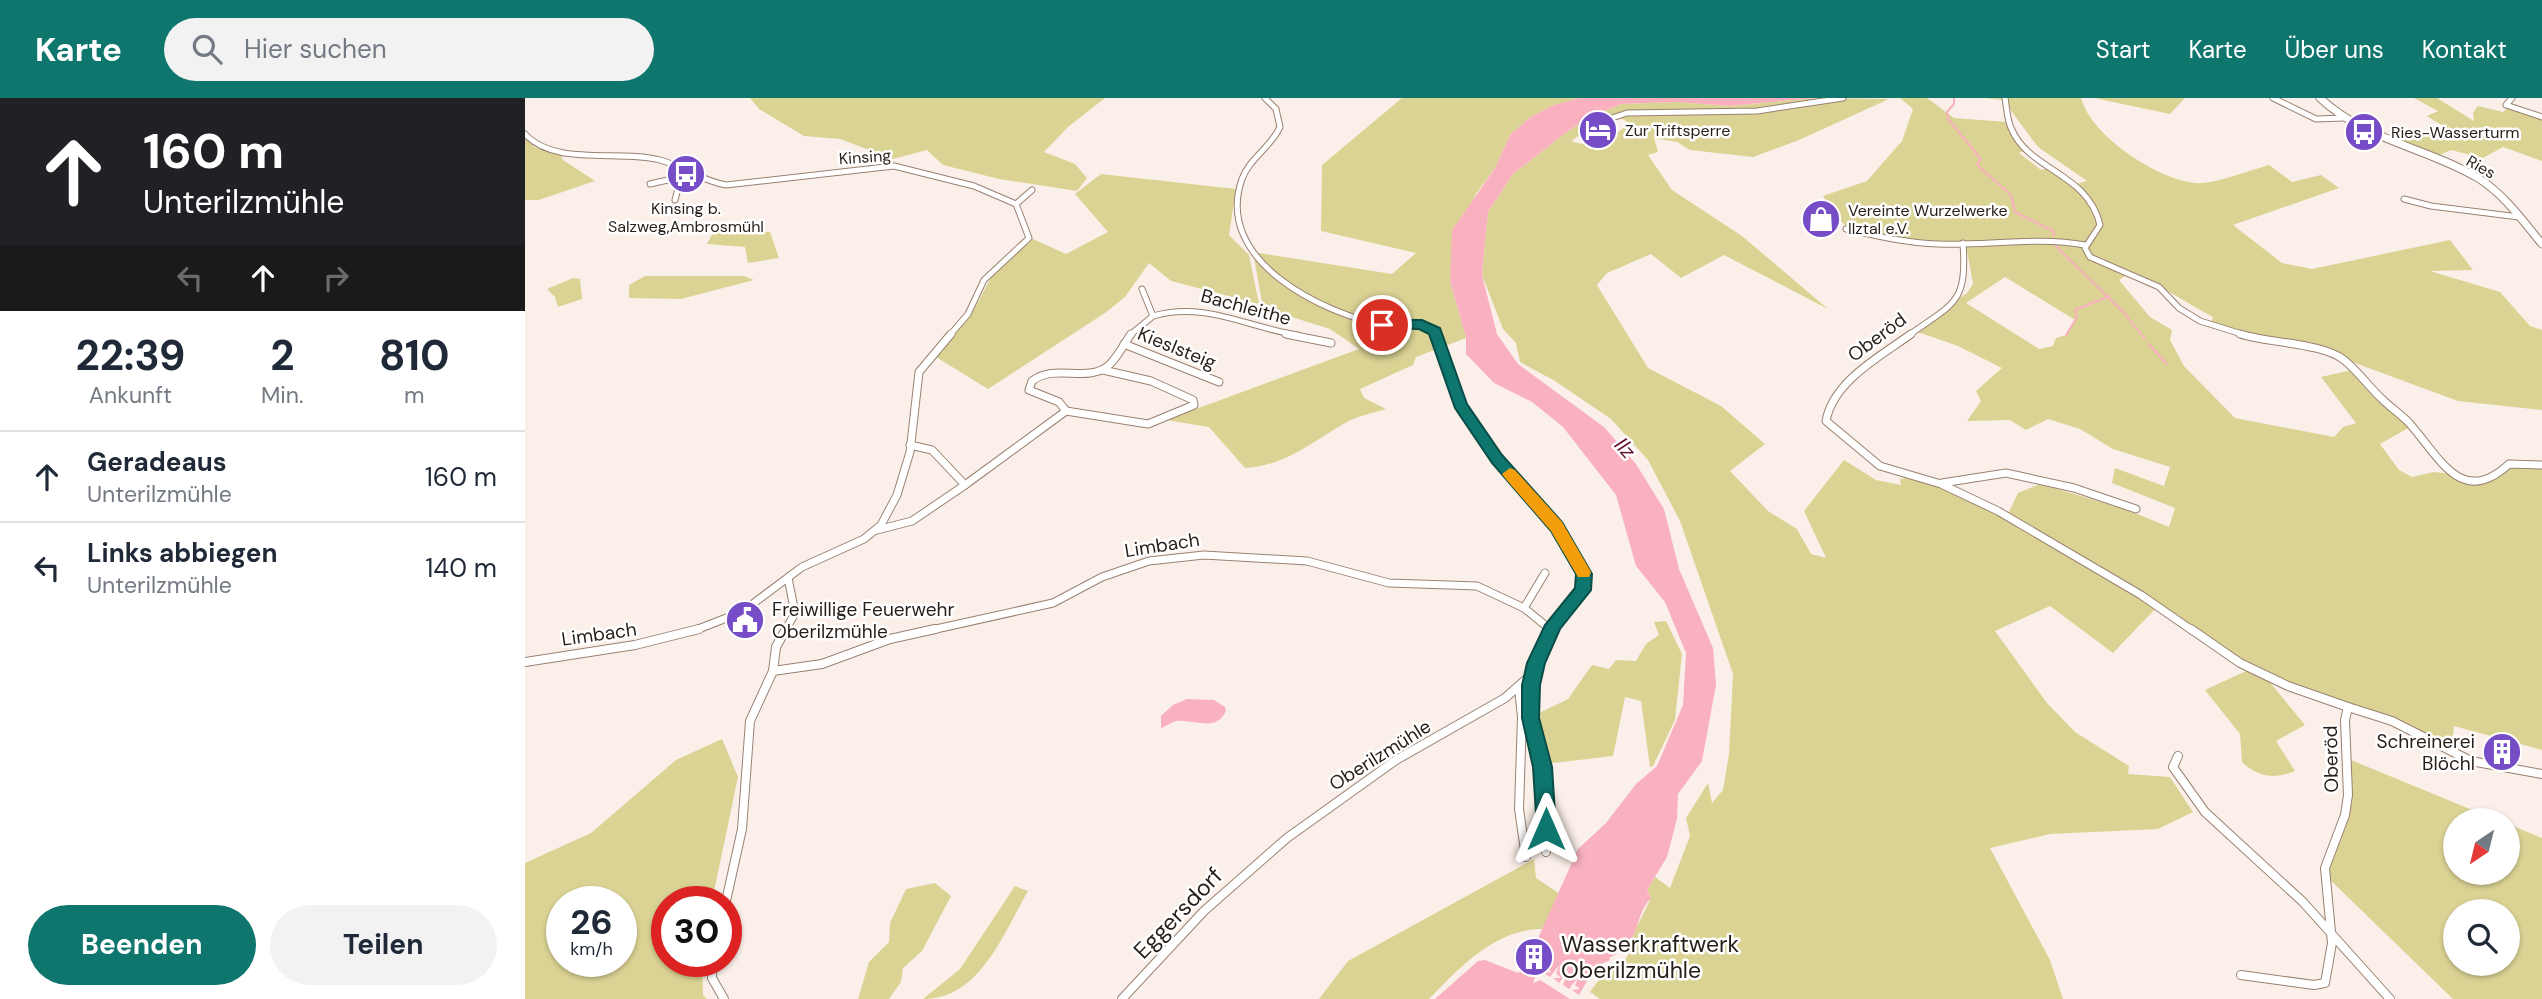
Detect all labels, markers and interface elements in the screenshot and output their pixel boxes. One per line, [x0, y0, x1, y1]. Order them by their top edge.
search box [164, 18, 654, 81]
text: Karte [35, 28, 122, 71]
icon: search [188, 30, 226, 68]
text: Hier suchen [244, 32, 387, 66]
text: Start [2096, 34, 2150, 65]
text: Karte [2188, 34, 2247, 65]
text: Über uns [2285, 34, 2384, 65]
text: Kontakt [2422, 34, 2507, 65]
hotel icon: Zur Triftsperre [1577, 109, 1619, 151]
bus stop icon: Ries-Wasserturm [2343, 111, 2385, 153]
text: 160 m [143, 119, 284, 183]
place label: Zur Triftsperre [1625, 120, 1730, 141]
place label: Ries-Wasserturm [2391, 122, 2520, 143]
icon: ahead [28, 126, 119, 217]
street label: Kinsing [838, 145, 892, 169]
street label: Ries [2463, 150, 2499, 184]
bus stop icon: Kinsing b. Salzweg,Ambrosmühl [665, 153, 707, 195]
text: Unterilzmühle [143, 181, 344, 223]
place label: Kinsing b. Salzweg,Ambrosmühl [608, 198, 764, 237]
shop icon: Vereinte Wurzelwerke Ilztal e.V. [1800, 198, 1842, 240]
place label: Vereinte Wurzelwerke Ilztal e.V. [1848, 200, 2008, 239]
icon: left [171, 259, 209, 297]
icon: ahead [244, 259, 282, 297]
icon: right [317, 259, 355, 297]
street label: Bachleithe [1198, 283, 1294, 331]
pin [1352, 295, 1412, 355]
icon: arrive [1363, 306, 1401, 344]
street label: Oberöd [1843, 307, 1911, 367]
street label: Kieslsteig [1134, 321, 1220, 375]
text: 22:39 [75, 328, 186, 383]
text: 2 [270, 328, 294, 383]
text: 810 [379, 328, 450, 383]
text: Ankunft [89, 380, 172, 410]
text: Min. [261, 380, 304, 410]
text: m [404, 380, 425, 410]
water label: Ilz [1608, 431, 1642, 465]
text: Geradeaus [87, 445, 227, 479]
icon: ahead [28, 458, 66, 496]
text: 160 m [425, 460, 497, 494]
text: Unterilzmühle [87, 479, 232, 509]
street label: Limbach [1123, 527, 1201, 563]
text: Links abbiegen [87, 536, 277, 570]
icon: left [28, 549, 66, 587]
text: 140 m [425, 551, 497, 585]
text: Unterilzmühle [87, 570, 232, 600]
place label: Freiwillige Feuerwehr Oberilzmühle [772, 597, 955, 644]
public building icon: Freiwillige Feuerwehr Oberilzmühle [724, 599, 766, 641]
street label: Limbach [560, 616, 638, 652]
street label: Oberilzmühle [1324, 714, 1436, 796]
street label: Oberöd [2318, 725, 2344, 793]
place label: Schreinerei Blöchl [2376, 729, 2475, 776]
building icon: Schreinerei Blöchl [2481, 731, 2523, 773]
position arrow [1509, 792, 1583, 866]
north arrow [2443, 808, 2520, 886]
map controls [2443, 808, 2520, 976]
street label: Eggersdorf [1127, 861, 1229, 965]
speed limit sign: 30 [651, 886, 742, 977]
text: 26 [570, 899, 613, 945]
button: search [2443, 899, 2520, 976]
button: Beenden [28, 905, 256, 985]
button: Teilen [270, 905, 497, 985]
place label: Wasserkraftwerk Oberilzmühle [1561, 929, 1739, 985]
building icon: Wasserkraftwerk Oberilzmühle [1513, 936, 1555, 978]
text: km/h [570, 937, 613, 961]

